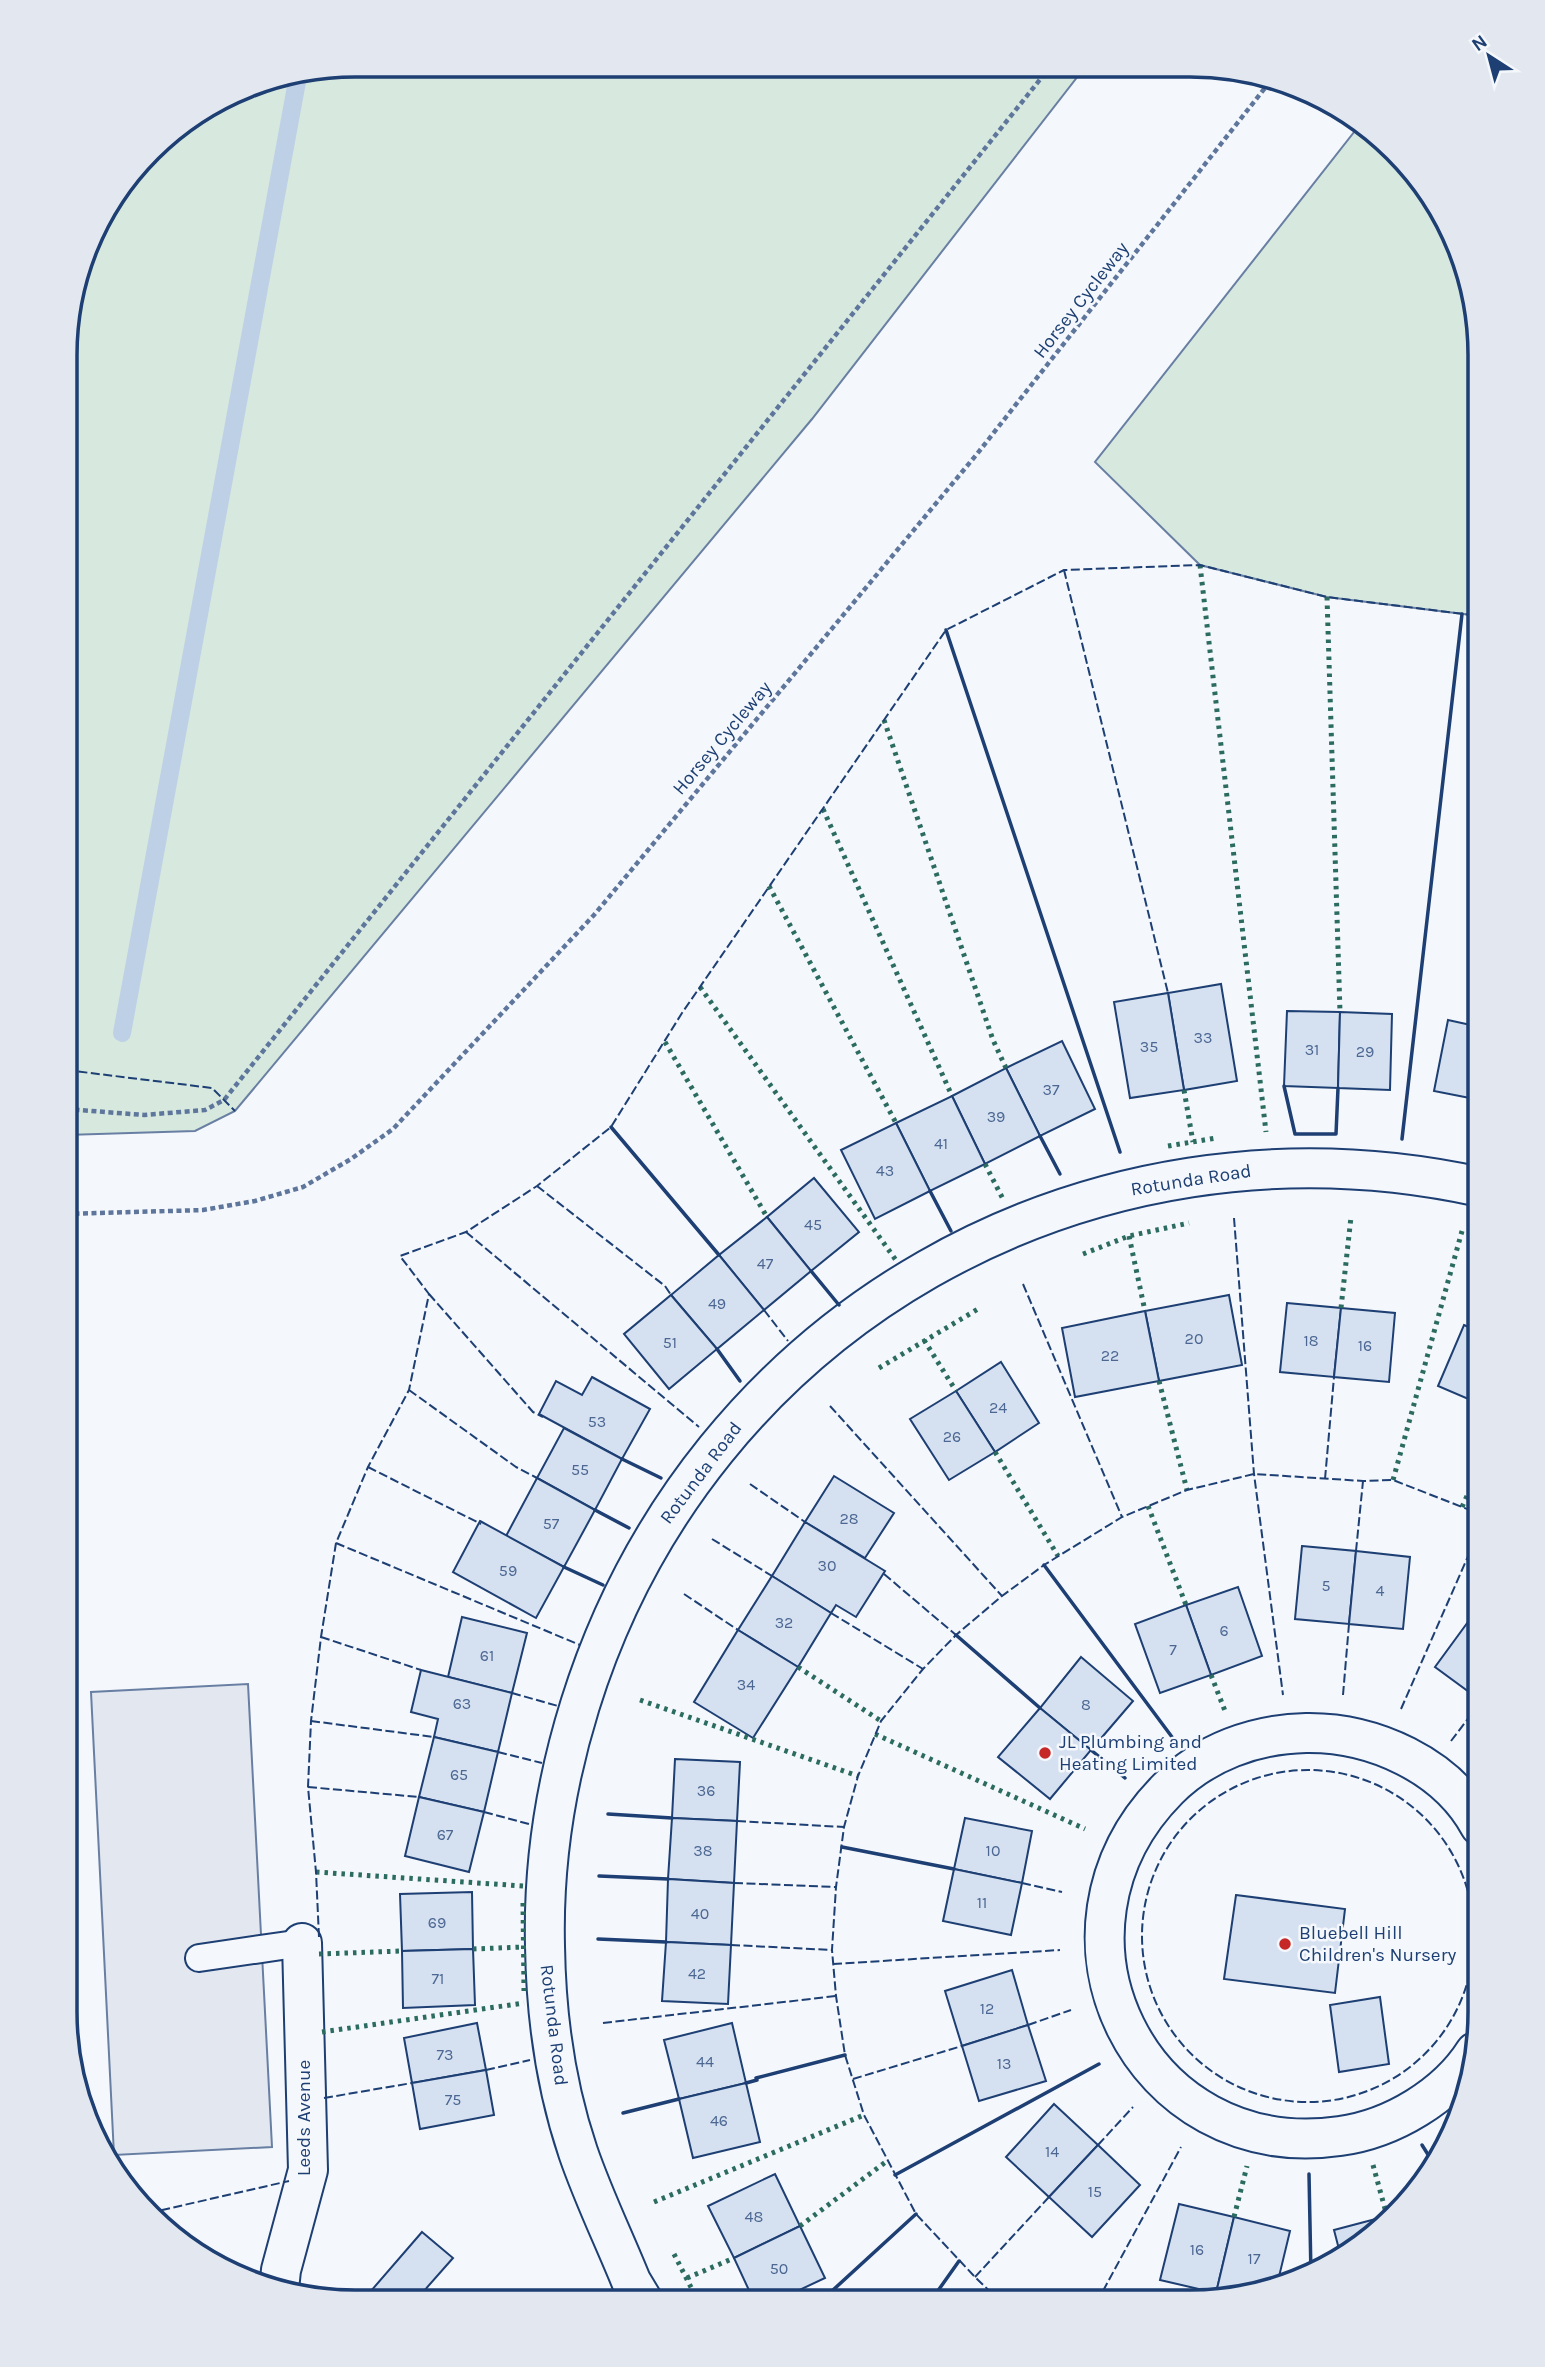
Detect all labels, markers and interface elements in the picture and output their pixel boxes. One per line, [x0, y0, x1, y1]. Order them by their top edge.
north arrow [1454, 21, 1524, 91]
text: N [1468, 30, 1492, 56]
street label: Horsey Cycleway [1029, 237, 1133, 363]
street label: Horsey Cycleway [668, 677, 776, 799]
house number: 33 [1194, 1028, 1212, 1047]
house number: 35 [1140, 1037, 1158, 1056]
house number: 31 [1305, 1040, 1319, 1059]
house number: 29 [1356, 1042, 1374, 1061]
house number: 37 [1043, 1080, 1060, 1099]
house number: 39 [987, 1107, 1005, 1126]
house number: 41 [934, 1134, 948, 1153]
street label: Rotunda Road [1129, 1160, 1253, 1200]
house number: 43 [876, 1161, 894, 1180]
house number: 45 [804, 1215, 822, 1234]
house number: 47 [757, 1254, 774, 1273]
house number: 49 [708, 1294, 726, 1313]
house number: 20 [1185, 1329, 1203, 1348]
house number: 18 [1303, 1331, 1319, 1350]
house number: 51 [663, 1333, 677, 1352]
house number: 16 [1358, 1336, 1372, 1355]
house number: 22 [1101, 1346, 1119, 1365]
house number: 24 [989, 1398, 1007, 1417]
house number: 53 [588, 1412, 606, 1431]
street label: Rotunda Road [655, 1418, 747, 1528]
house number: 26 [943, 1427, 961, 1446]
house number: 55 [571, 1460, 589, 1479]
house number: 28 [839, 1509, 859, 1528]
house number: 57 [543, 1514, 560, 1533]
house number: 30 [818, 1556, 836, 1575]
house number: 59 [499, 1561, 517, 1580]
house number: 5 [1321, 1576, 1331, 1595]
house number: 4 [1376, 1581, 1385, 1600]
house number: 32 [775, 1613, 793, 1632]
house number: 6 [1219, 1621, 1229, 1640]
house number: 7 [1169, 1640, 1177, 1659]
house number: 61 [480, 1646, 494, 1665]
house number: 34 [737, 1675, 755, 1694]
house number: 63 [453, 1694, 471, 1713]
house number: 8 [1081, 1695, 1091, 1714]
place label: JL Plumbing and Heating Limited [1059, 1731, 1202, 1775]
marker: JL Plumbing and Heating Limited [1037, 1745, 1053, 1761]
house number: 65 [450, 1765, 468, 1784]
house number: 36 [697, 1781, 715, 1800]
house number: 67 [437, 1825, 454, 1844]
house number: 38 [693, 1841, 713, 1860]
house number: 10 [986, 1841, 1000, 1860]
house number: 11 [977, 1893, 987, 1912]
house number: 40 [691, 1904, 709, 1923]
house number: 69 [428, 1913, 446, 1932]
place label: Bluebell Hill Children's Nursery [1299, 1922, 1456, 1966]
marker: Bluebell Hill Children's Nursery [1277, 1936, 1293, 1952]
street label: Rotunda Road [536, 1963, 572, 2087]
house number: 42 [688, 1964, 706, 1983]
house number: 71 [432, 1969, 444, 1988]
house number: 12 [980, 1999, 994, 2018]
house number: 73 [437, 2045, 453, 2064]
house number: 44 [696, 2052, 714, 2071]
house number: 13 [997, 2054, 1011, 2073]
street label: Leeds Avenue [293, 2060, 315, 2176]
house number: 75 [445, 2090, 461, 2109]
house number: 46 [710, 2111, 728, 2130]
house number: 14 [1045, 2142, 1059, 2161]
house number: 15 [1088, 2182, 1102, 2201]
house number: 48 [745, 2207, 763, 2226]
house number: 16 [1190, 2240, 1204, 2259]
house number: 17 [1248, 2249, 1261, 2268]
house number: 50 [770, 2259, 788, 2278]

